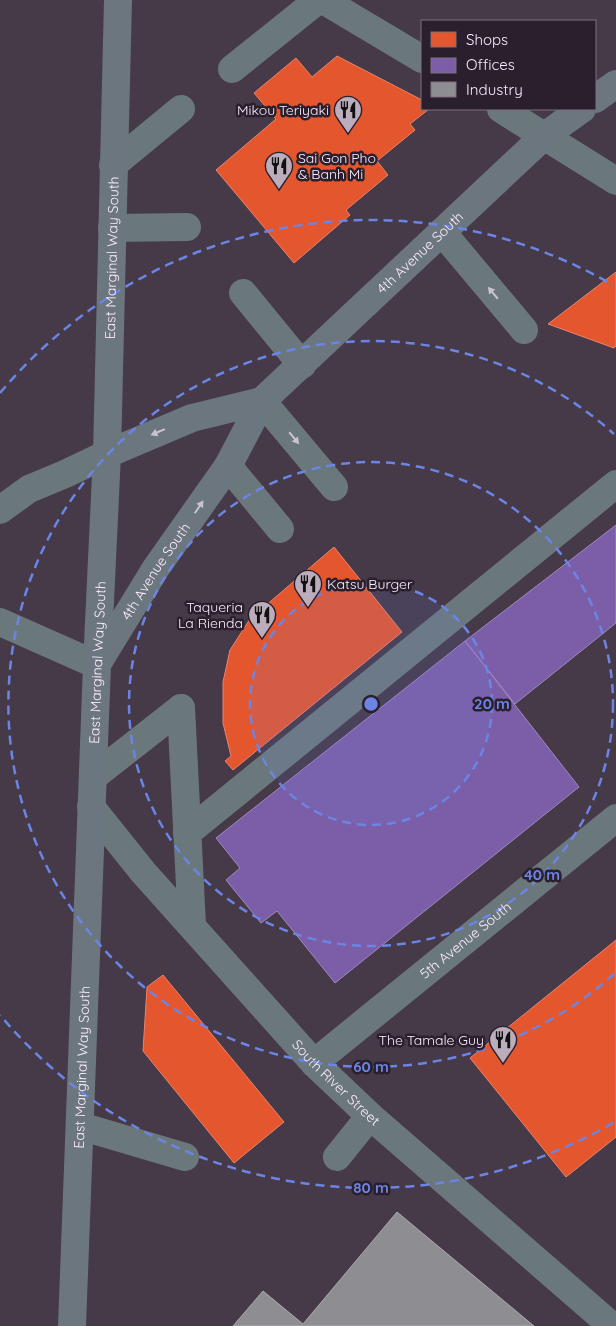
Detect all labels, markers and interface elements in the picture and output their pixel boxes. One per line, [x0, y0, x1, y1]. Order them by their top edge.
legend [421, 20, 596, 110]
text: Shops [466, 30, 508, 49]
text: Offices [466, 55, 515, 74]
text: Industry [466, 80, 523, 99]
restaurant icon: Mikou Teriyaki [333, 95, 363, 134]
place label: Mikou Teriyaki [237, 101, 329, 119]
place label: Sai Gon Pho & Banh Mi [298, 149, 376, 183]
restaurant icon: Sai Gon Pho & Banh Mi [264, 151, 294, 190]
street label: East Marginal Way South [101, 176, 123, 339]
street label: 4th Avenue South [373, 207, 467, 298]
one-way arrow [488, 287, 499, 299]
one-way arrow [151, 429, 165, 437]
one-way arrow [288, 432, 299, 445]
one-way arrow [194, 500, 204, 514]
street label: 4th Avenue South [117, 519, 194, 623]
restaurant icon: Katsu Burger [293, 569, 323, 608]
place label: Katsu Burger [327, 575, 413, 593]
street label: East Marginal Way South [85, 581, 110, 744]
place label: Taqueria La Rienda [178, 598, 243, 632]
restaurant icon: Taqueria La Rienda [247, 600, 277, 639]
text: 20 m [474, 694, 510, 713]
centre of rings [362, 695, 380, 713]
text: 40 m [524, 865, 560, 884]
street label: 5th Avenue South [416, 898, 515, 983]
street label: East Marginal Way South [70, 985, 94, 1149]
restaurant icon: The Tamale Guy [488, 1025, 518, 1064]
place label: The Tamale Guy [379, 1031, 484, 1049]
street label: South River Street [288, 1036, 384, 1130]
text: 60 m [353, 1057, 389, 1076]
text: 80 m [353, 1178, 389, 1197]

